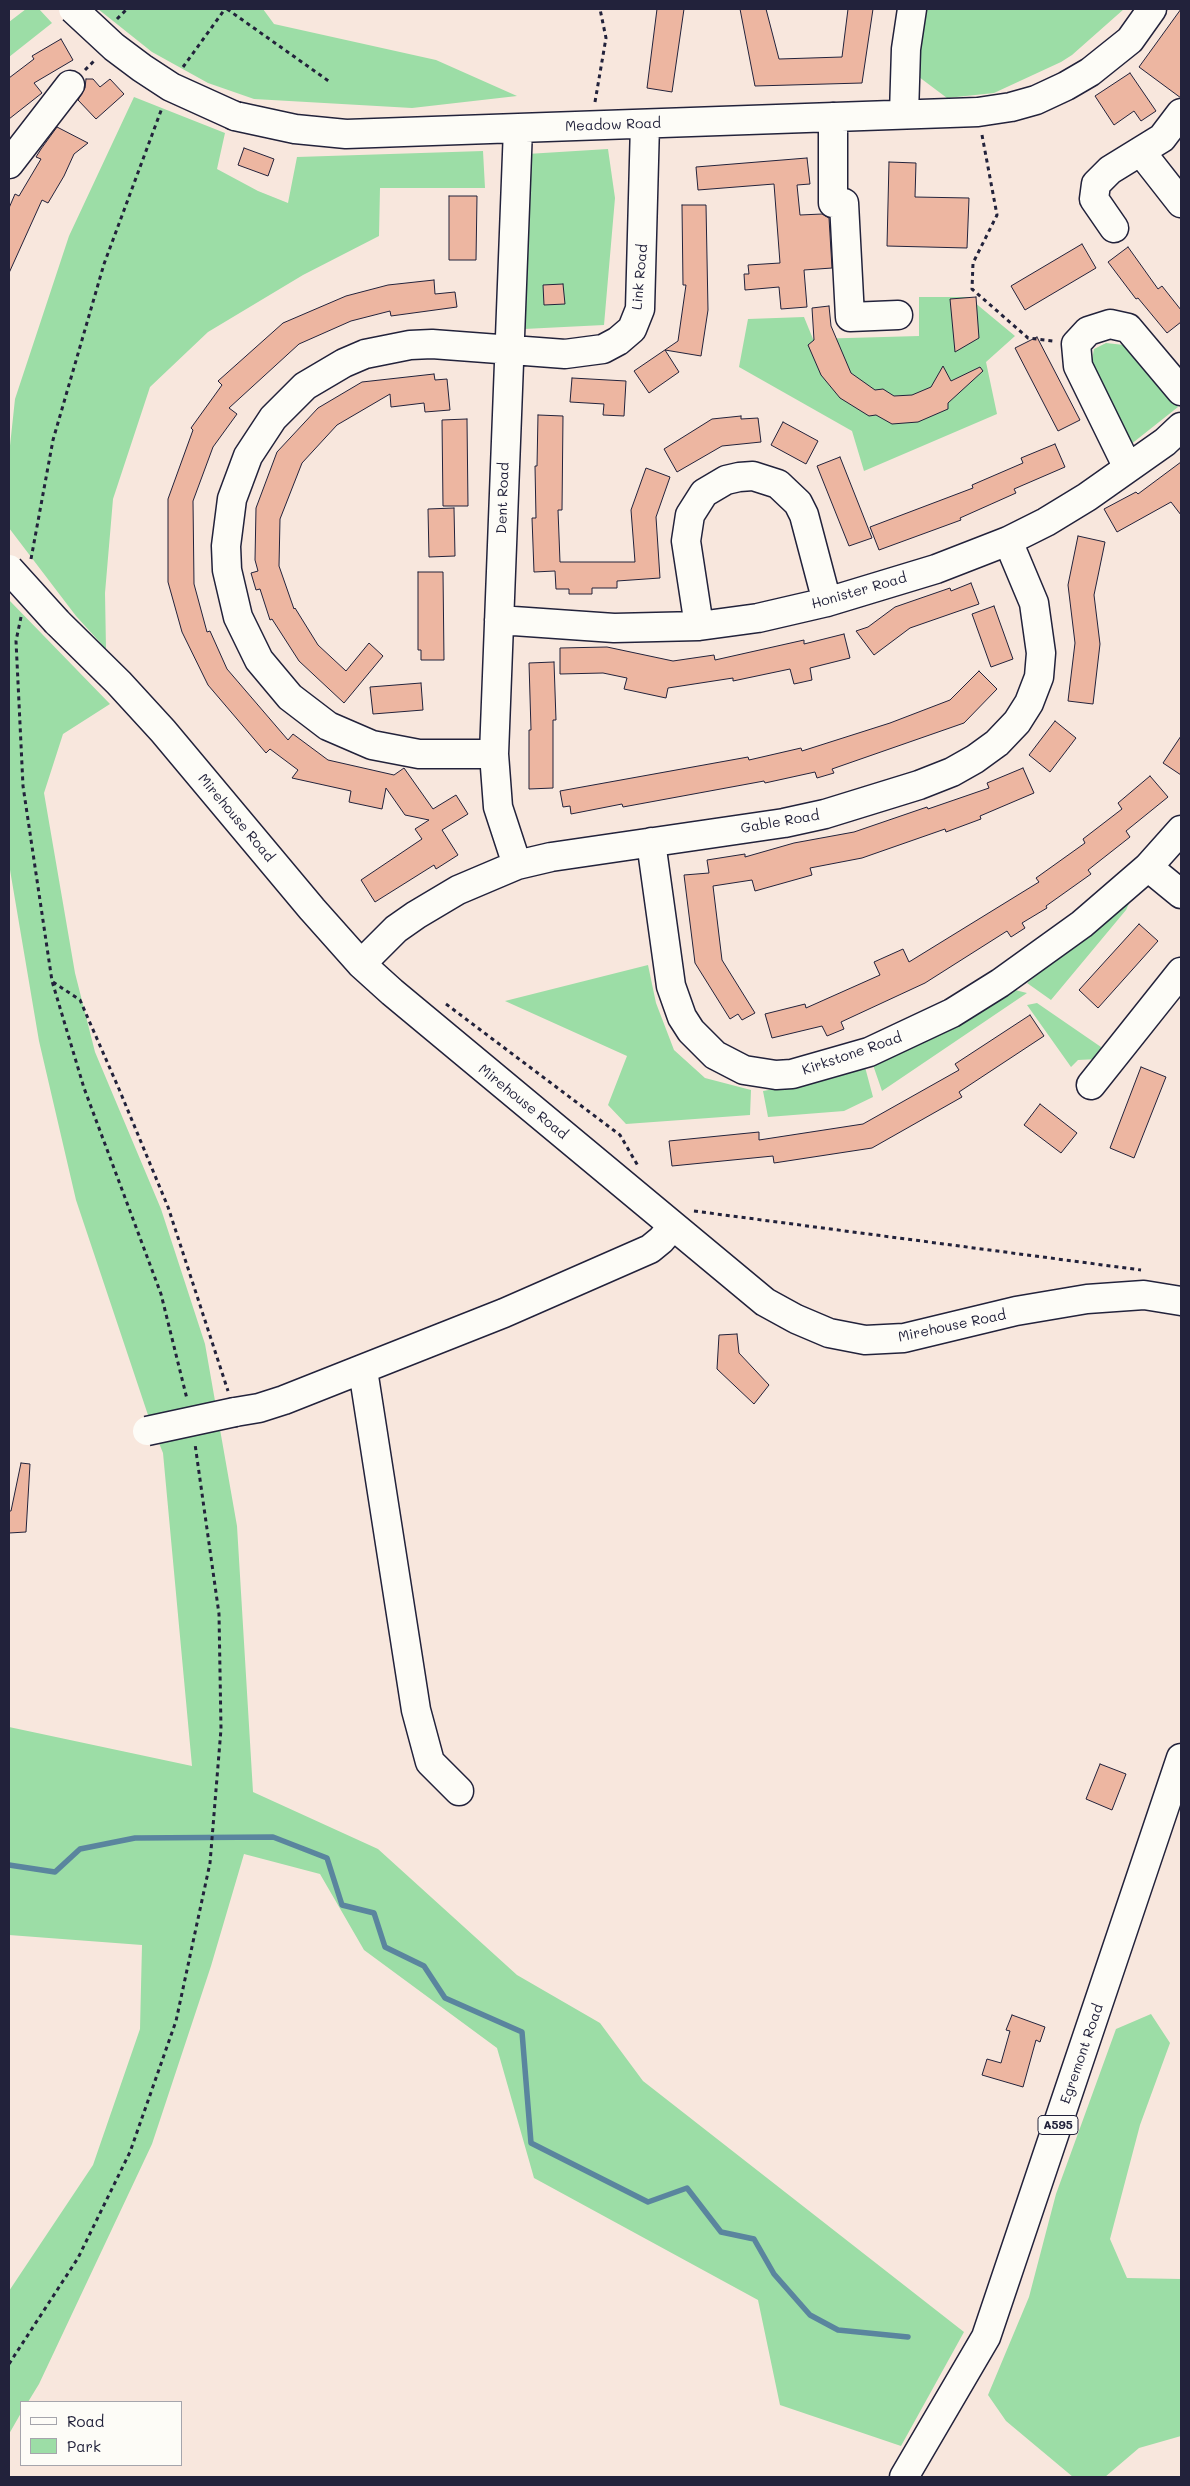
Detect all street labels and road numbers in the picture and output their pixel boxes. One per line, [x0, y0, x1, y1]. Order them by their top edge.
street label: Meadow Road [565, 115, 661, 135]
street label: Link Road [629, 243, 651, 311]
street label: Dent Road [493, 462, 513, 534]
street label: Honister Road [809, 569, 909, 613]
street label: Mirehouse Road [194, 771, 278, 865]
street label: Gable Road [739, 807, 821, 837]
street label: Kirkstone Road [800, 1029, 904, 1079]
street label: Mirehouse Road [475, 1061, 571, 1143]
street label: Mirehouse Road [897, 1306, 1007, 1346]
street label: Egremont Road [1057, 2002, 1107, 2106]
road number: A595 [1038, 2116, 1078, 2134]

